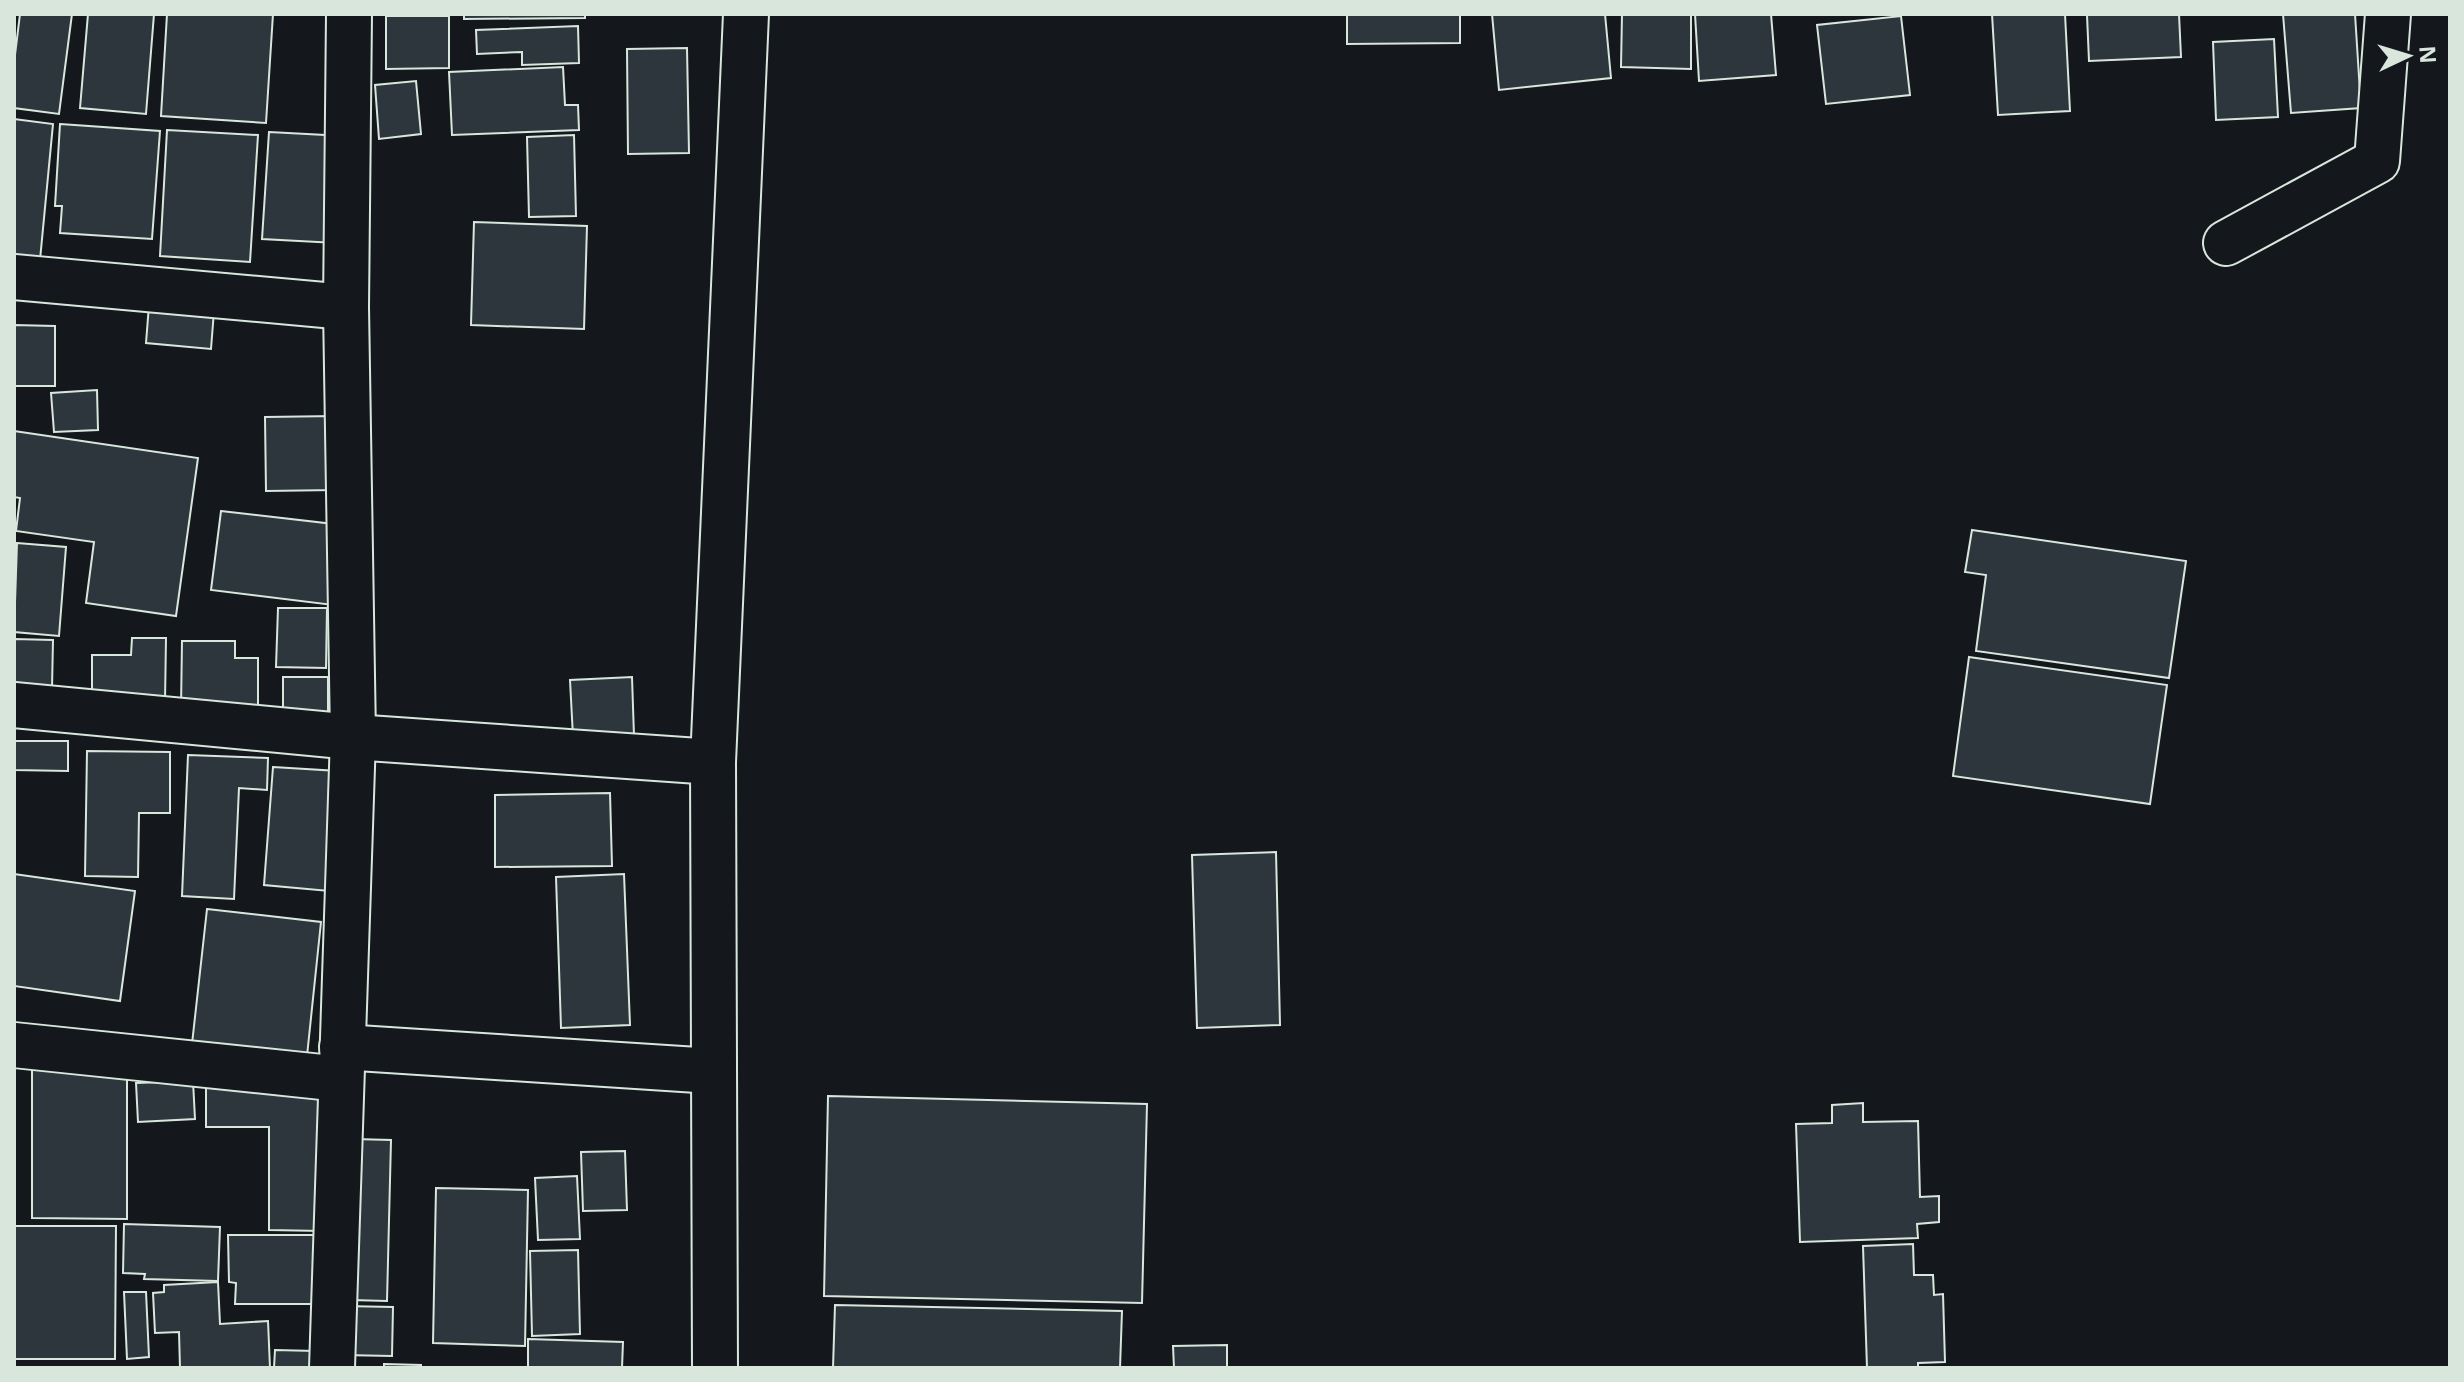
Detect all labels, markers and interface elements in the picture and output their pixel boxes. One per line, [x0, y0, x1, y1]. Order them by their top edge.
north arrow [2368, 16, 2448, 96]
text: N [2413, 45, 2445, 65]

